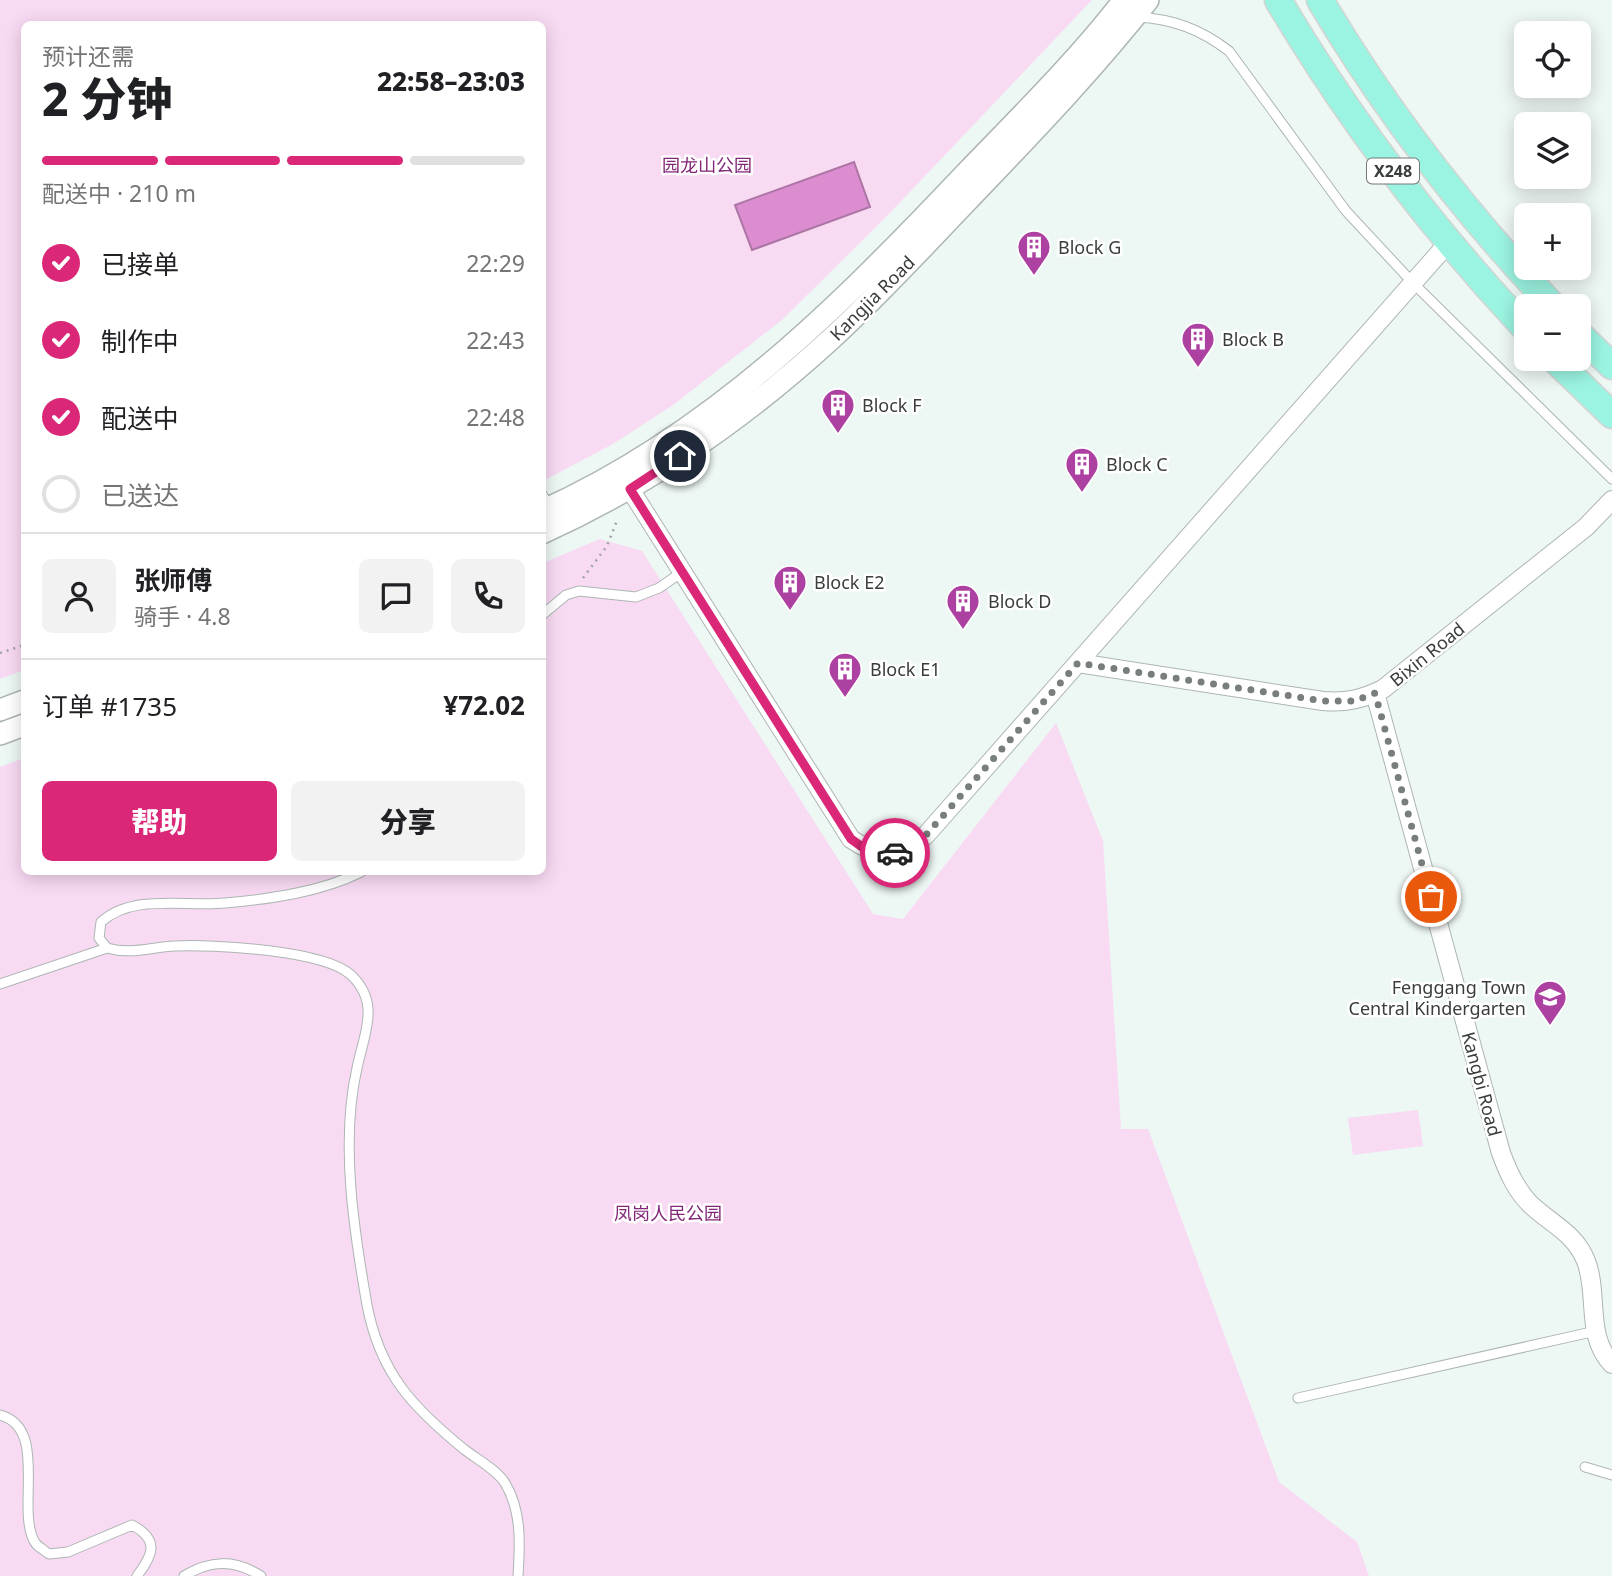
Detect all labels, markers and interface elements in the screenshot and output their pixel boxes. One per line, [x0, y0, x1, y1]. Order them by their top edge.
map controls [1514, 21, 1591, 371]
button: locate [1514, 21, 1591, 98]
text: 预计还需 [42, 40, 134, 72]
text: 22:58–23:03 [377, 63, 525, 99]
text: 2 分钟 [42, 67, 173, 129]
button: layers [1514, 112, 1591, 189]
park label: 园龙山公园 [662, 153, 752, 177]
road number: X248 [1367, 158, 1419, 183]
text: 配送中 · 210 m [42, 177, 196, 209]
button: + [1514, 203, 1591, 280]
building icon: Block G [1015, 228, 1053, 277]
place label: Block G [1058, 235, 1121, 259]
icon: check [42, 244, 80, 282]
text: 已接单 [101, 246, 179, 282]
text: 22:29 [466, 247, 525, 279]
street label: Kangjia Road [824, 250, 920, 346]
button: − [1514, 294, 1591, 371]
building icon: Block B [1179, 320, 1217, 369]
icon: check [42, 321, 80, 359]
text: 制作中 [101, 323, 179, 359]
text: 22:43 [466, 324, 525, 356]
place label: Block B [1222, 327, 1284, 351]
building icon: Block F [819, 386, 857, 435]
place label: Block F [862, 393, 922, 417]
icon: check [42, 398, 80, 436]
text: 配送中 [101, 400, 179, 436]
text: 22:48 [466, 401, 525, 433]
pin [650, 426, 710, 486]
icon: home [661, 437, 699, 475]
building icon: Block C [1063, 445, 1101, 494]
place label: Block C [1106, 452, 1168, 476]
text: 已送达 [101, 477, 179, 513]
button: person [42, 559, 116, 633]
button: chat [359, 559, 433, 633]
button: phone [451, 559, 525, 633]
text: 张师傅 [134, 562, 212, 598]
building icon: Block E2 [771, 563, 809, 612]
place label: Block E2 [814, 570, 884, 594]
building icon: Block D [944, 582, 982, 631]
place label: Block D [988, 589, 1051, 613]
text: 骑手 · 4.8 [134, 600, 231, 632]
street label: Bixin Road [1385, 616, 1469, 692]
building icon: Block E1 [826, 650, 864, 699]
place label: Block E1 [870, 657, 940, 681]
text: ¥72.02 [443, 687, 525, 723]
text: 订单 #1735 [42, 688, 177, 724]
button: 帮助 [42, 781, 277, 861]
button: 分享 [291, 781, 525, 861]
courier [860, 818, 930, 888]
icon: car [876, 834, 914, 872]
pin [1401, 867, 1461, 927]
icon: bag [1412, 878, 1450, 916]
place label: Fenggang Town Central Kindergarten [1349, 975, 1526, 1020]
school or university icon: Fenggang Town Central Kindergarten [1531, 978, 1569, 1027]
street label: Kangbi Road [1457, 1029, 1507, 1139]
park label: 凤岗人民公园 [614, 1201, 722, 1225]

